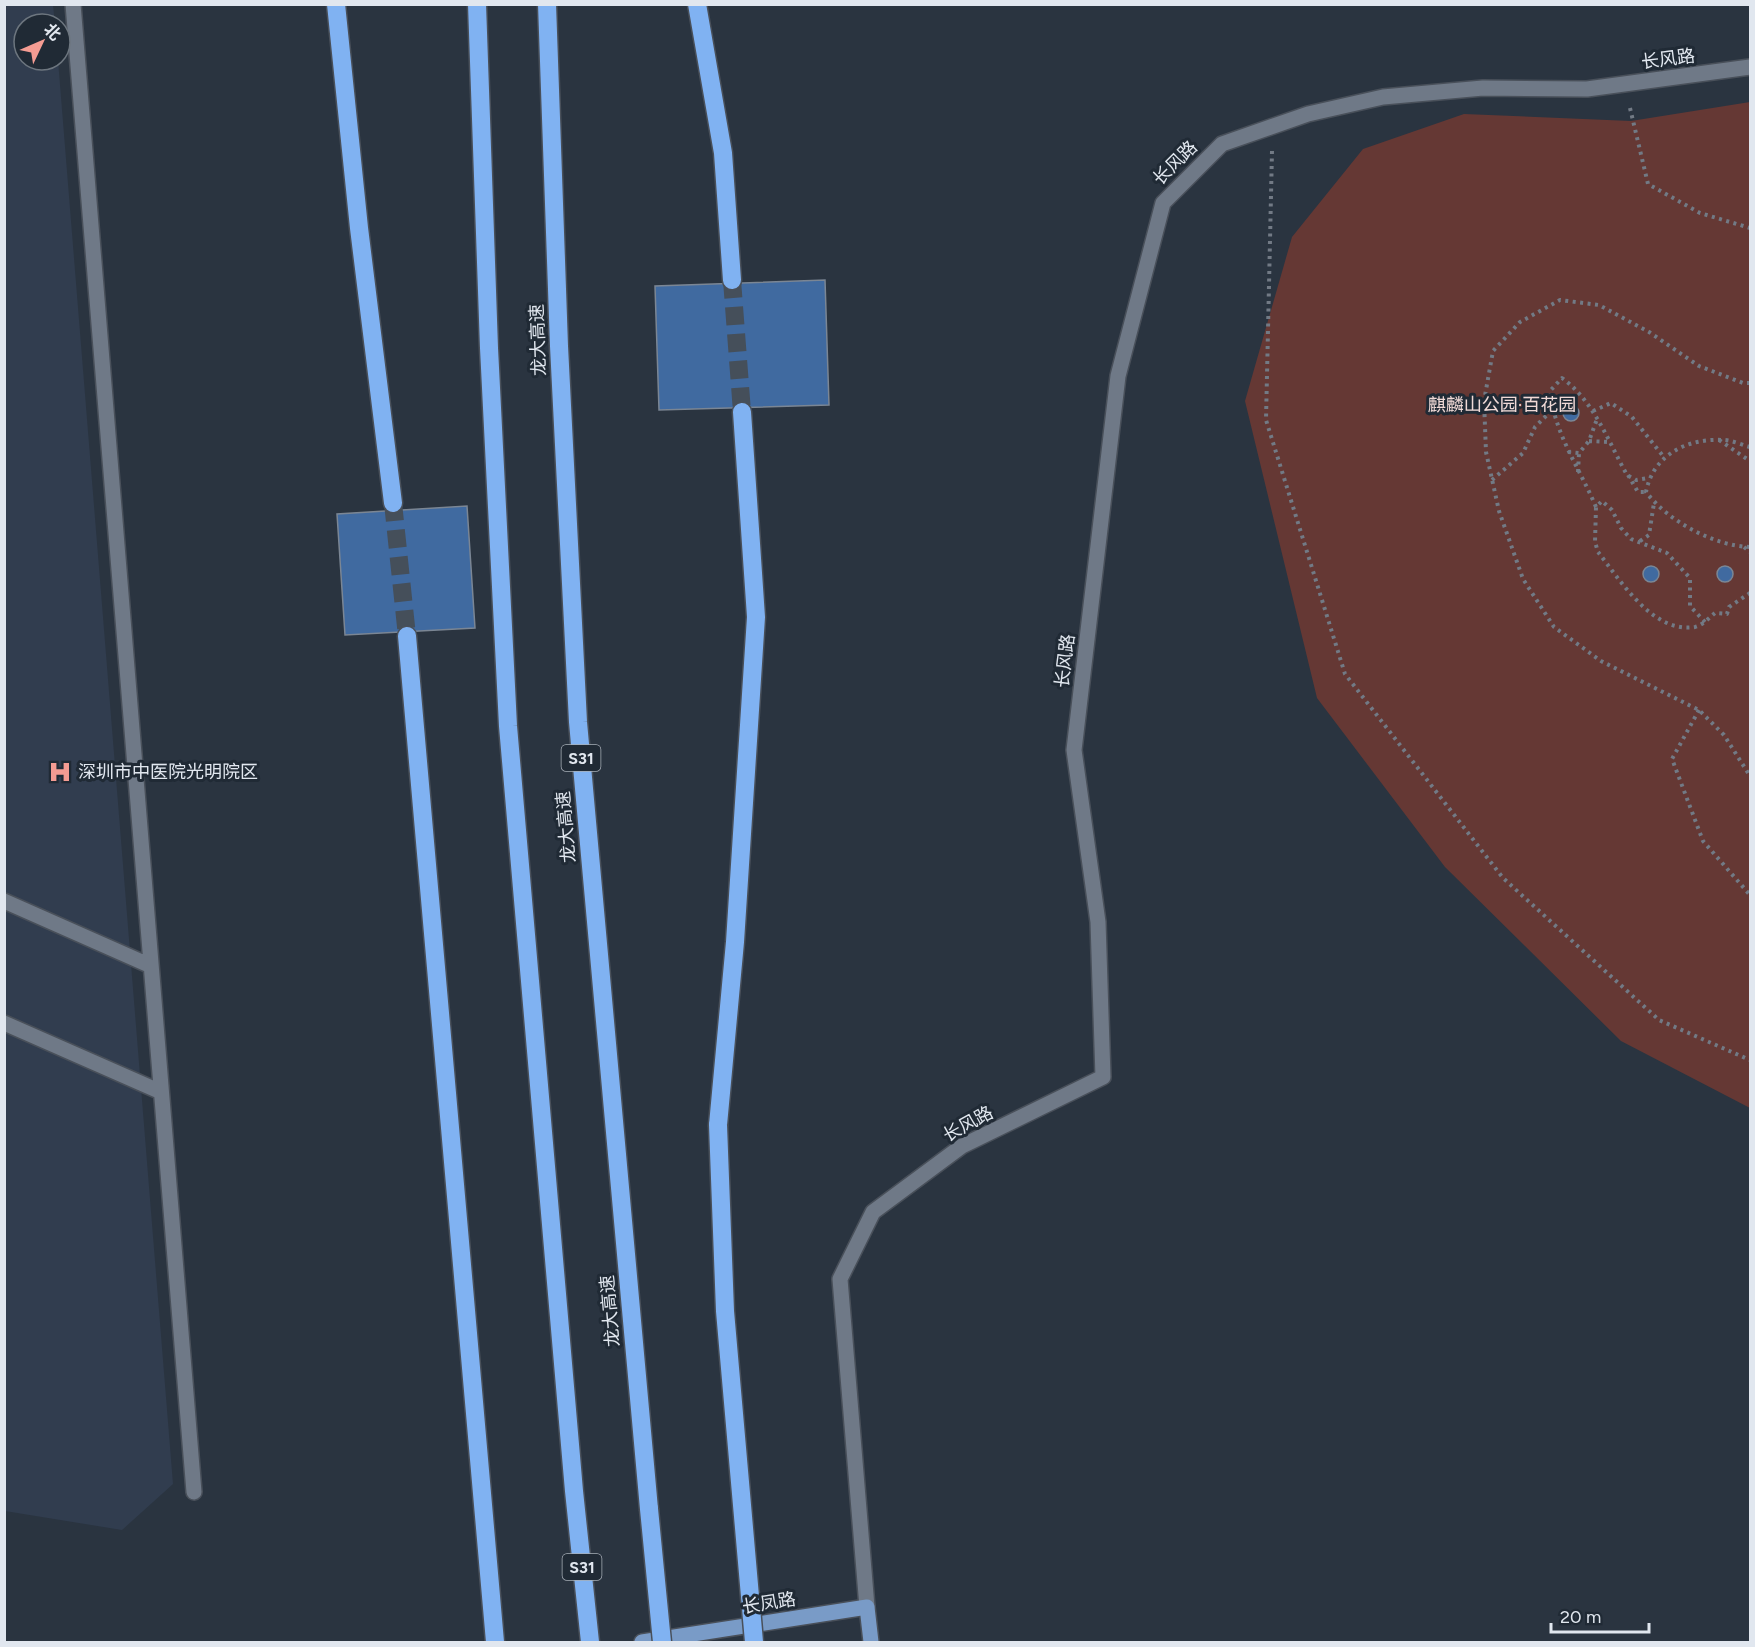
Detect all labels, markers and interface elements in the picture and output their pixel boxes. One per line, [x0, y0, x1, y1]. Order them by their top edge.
north arrow [12, 12, 72, 72]
text: 北 [40, 20, 65, 44]
street label: 长风路 [1640, 45, 1696, 73]
street label: 长风路 [1148, 136, 1202, 190]
street label: 龙大高速 [526, 304, 550, 376]
park label: 麒麟山公园·百花园 [1428, 394, 1576, 416]
street label: 长风路 [1051, 633, 1079, 689]
road number: S31 [562, 745, 600, 771]
hospital icon: 深圳市中医院光明院区 [47, 759, 73, 785]
place label: 深圳市中医院光明院区 [78, 761, 258, 783]
street label: 龙大高速 [552, 790, 580, 864]
street label: 长风路 [939, 1101, 997, 1147]
street label: 龙大高速 [596, 1274, 624, 1348]
road number: S31 [562, 1554, 602, 1580]
street label: 长凤路 [741, 1588, 797, 1618]
scale bar [1551, 1596, 1648, 1634]
text: 20 m [1560, 1606, 1601, 1628]

